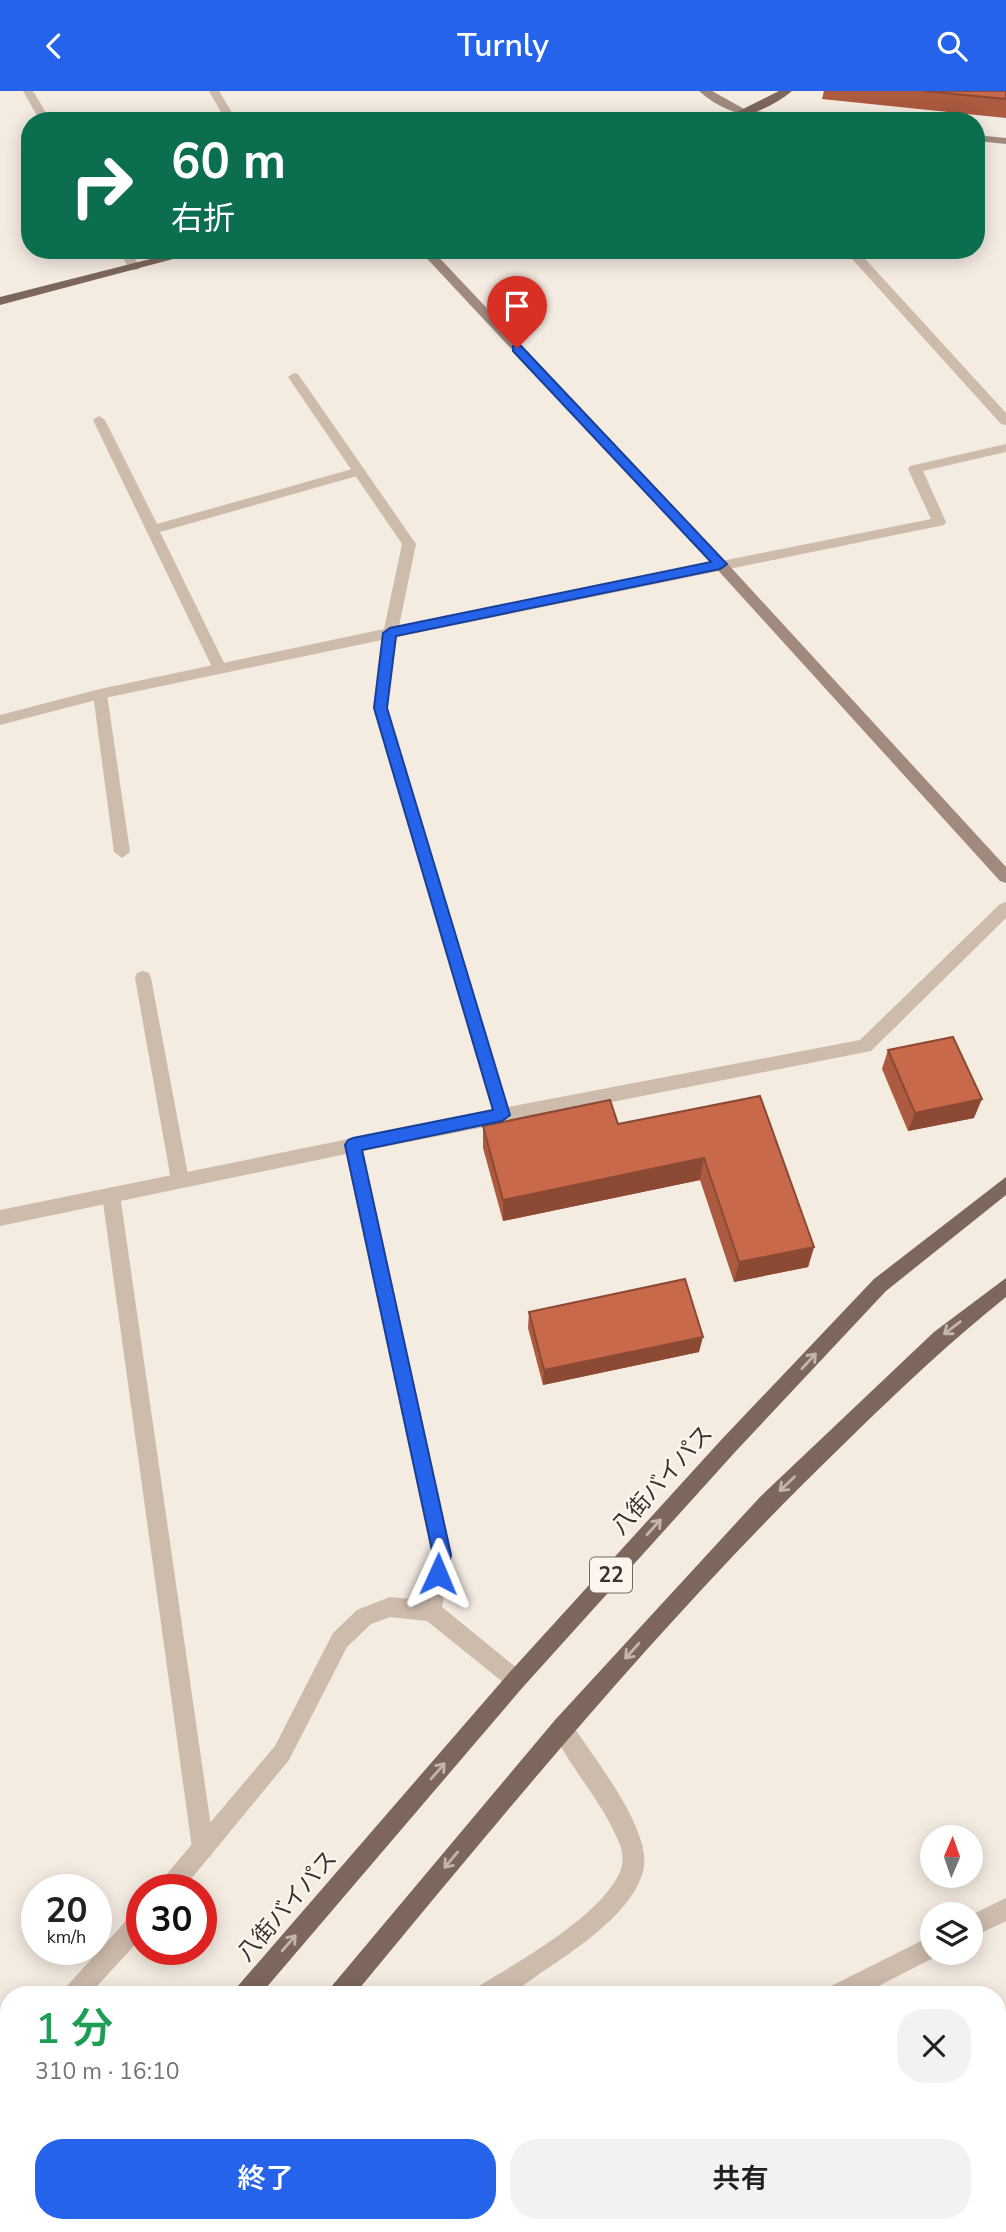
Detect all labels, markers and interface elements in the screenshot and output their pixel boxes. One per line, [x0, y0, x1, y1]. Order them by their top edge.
text: Turnly [457, 24, 549, 67]
icon: back [35, 27, 73, 65]
icon: search [933, 27, 971, 65]
text: 60 m [171, 128, 286, 195]
icon: right [56, 140, 147, 231]
text: 右折 [171, 197, 235, 240]
pin [487, 276, 547, 348]
icon: arrive [498, 287, 536, 325]
one-way arrow [944, 1321, 962, 1336]
one-way arrow [800, 1353, 817, 1370]
street label: 八街バイパス [604, 1419, 720, 1541]
one-way arrow [779, 1476, 796, 1493]
one-way arrow [646, 1519, 662, 1537]
position arrow [401, 1537, 475, 1611]
road number: 22 [590, 1557, 632, 1593]
one-way arrow [624, 1642, 640, 1660]
one-way arrow [430, 1762, 446, 1780]
north arrow [920, 1825, 984, 1888]
map controls [920, 1825, 983, 1965]
street label: 八街バイパス [230, 1844, 344, 1968]
one-way arrow [443, 1851, 459, 1869]
speed limit sign: 30 [126, 1874, 217, 1965]
text: 20 [45, 1887, 88, 1934]
button: layers [920, 1902, 983, 1965]
text: km/h [47, 1925, 86, 1949]
one-way arrow [281, 1935, 297, 1953]
text: 1 分 [35, 2001, 113, 2058]
button: close [897, 2009, 971, 2083]
text: 310 m · 16:10 [35, 2056, 180, 2087]
button: 終了 [35, 2139, 496, 2219]
button: 共有 [510, 2139, 971, 2219]

